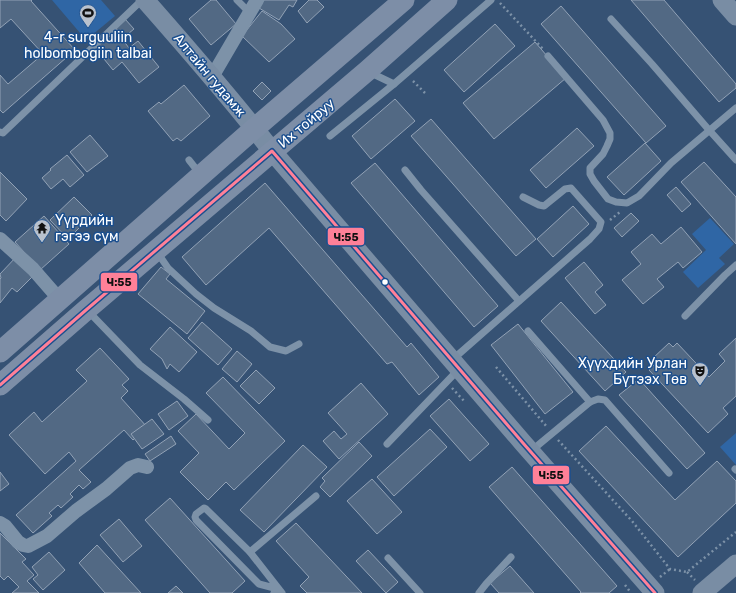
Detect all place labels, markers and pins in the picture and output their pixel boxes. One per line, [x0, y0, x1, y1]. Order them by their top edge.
sports icon: 4-r surguuliin holbombogiin talbai [78, 3, 98, 28]
place label: 4-r surguuliin holbombogiin talbai [24, 29, 152, 62]
place label: Үүрдийн гэгээ сүм [55, 212, 118, 245]
temple icon: Үүрдийн гэгээ сүм [32, 218, 52, 243]
unlabelled marker [380, 277, 390, 287]
place label: Хүүхдийн Урлан Бүтээх Төв [578, 355, 687, 388]
theatre icon: Хүүхдийн Урлан Бүтээх Төв [690, 361, 710, 386]

